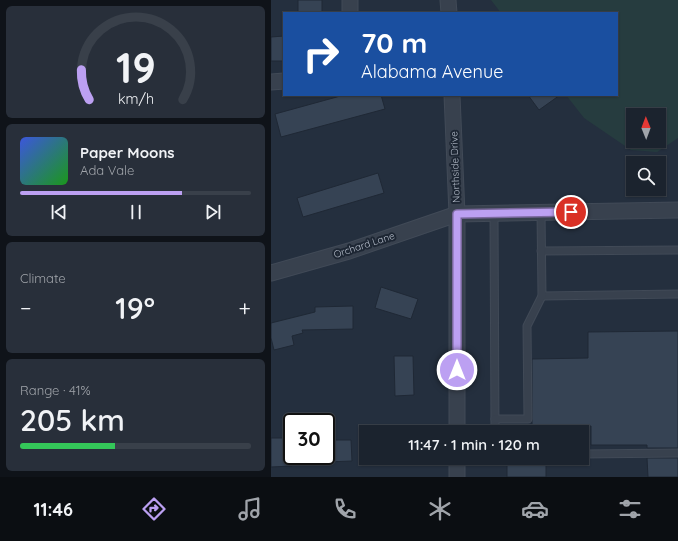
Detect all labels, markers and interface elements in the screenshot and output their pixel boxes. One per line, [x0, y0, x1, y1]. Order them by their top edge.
text: 70 m [361, 25, 427, 60]
icon: right [295, 28, 347, 80]
text: 19 [116, 41, 155, 93]
text: Alabama Avenue [361, 60, 503, 83]
text: km/h [117, 89, 154, 107]
north arrow [626, 108, 666, 148]
map controls [626, 108, 666, 196]
street label: Northside Drive [447, 131, 463, 203]
text: Paper Moons [80, 143, 175, 162]
button: search [626, 156, 666, 196]
text: Ada Vale [80, 162, 134, 178]
pin [554, 195, 588, 229]
icon: previous [48, 201, 70, 223]
icon: pause [125, 201, 147, 223]
icon: next [202, 201, 224, 223]
icon: arrive [560, 201, 582, 223]
street label: Orchard Lane [332, 229, 397, 261]
text: Climate [20, 270, 66, 286]
text: 19° [115, 289, 155, 327]
text: − [20, 294, 31, 322]
text: + [239, 294, 251, 322]
position arrow [436, 349, 478, 391]
text: Range · 41% [20, 382, 91, 398]
text: 205 km [20, 401, 125, 439]
speed limit sign: 30 [283, 413, 335, 465]
text: 11:47 · 1 min · 120 m [408, 435, 540, 454]
icon: directions [140, 495, 168, 523]
icon: music [236, 495, 264, 523]
icon: phone [331, 495, 359, 523]
icon: climate [426, 495, 454, 523]
icon: car [521, 495, 549, 523]
icon: filters [616, 495, 644, 523]
text: 11:46 [34, 498, 73, 521]

